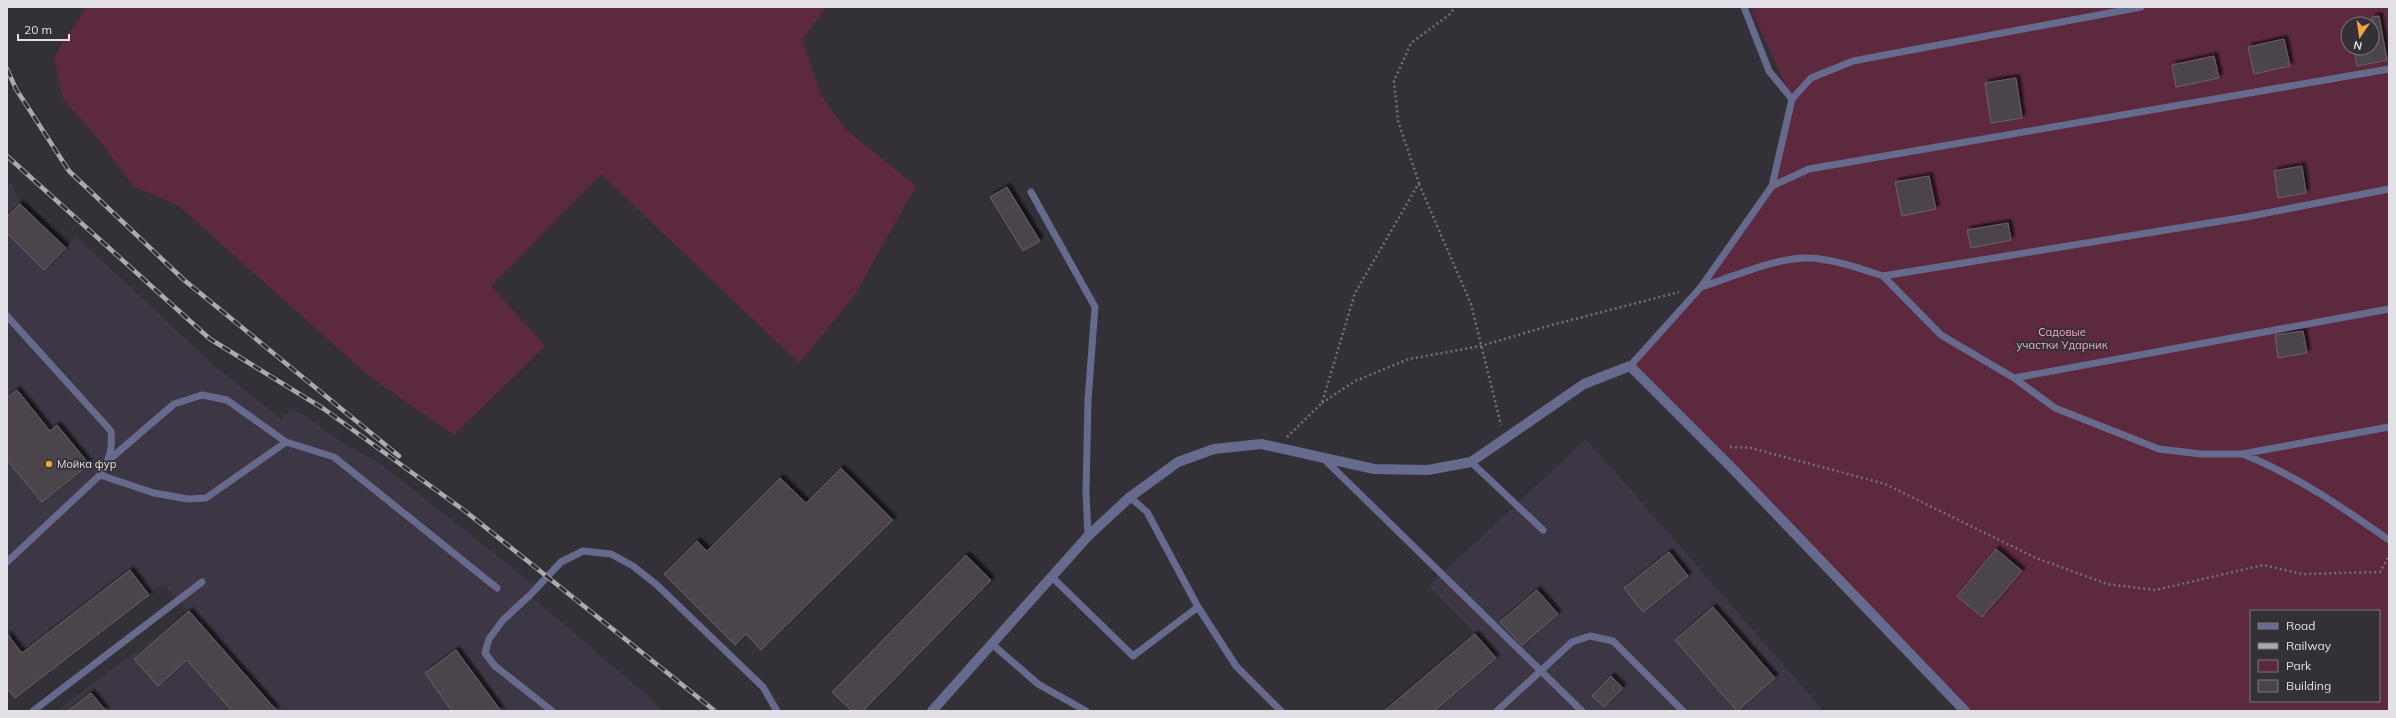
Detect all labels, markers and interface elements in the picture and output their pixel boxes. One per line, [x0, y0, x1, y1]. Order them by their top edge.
scale bar [18, 16, 69, 42]
north arrow [2340, 16, 2380, 56]
text: 20 m [24, 22, 52, 37]
text: N [2352, 38, 2363, 53]
park label: Садовые участки Ударник [2016, 325, 2108, 352]
place label: Мойка фур [57, 457, 117, 471]
marker: Мойка фур [44, 459, 54, 469]
legend [2250, 610, 2380, 702]
text: Road [2286, 618, 2315, 633]
text: Railway [2286, 638, 2332, 653]
text: Park [2286, 658, 2312, 673]
text: Building [2286, 678, 2331, 693]

